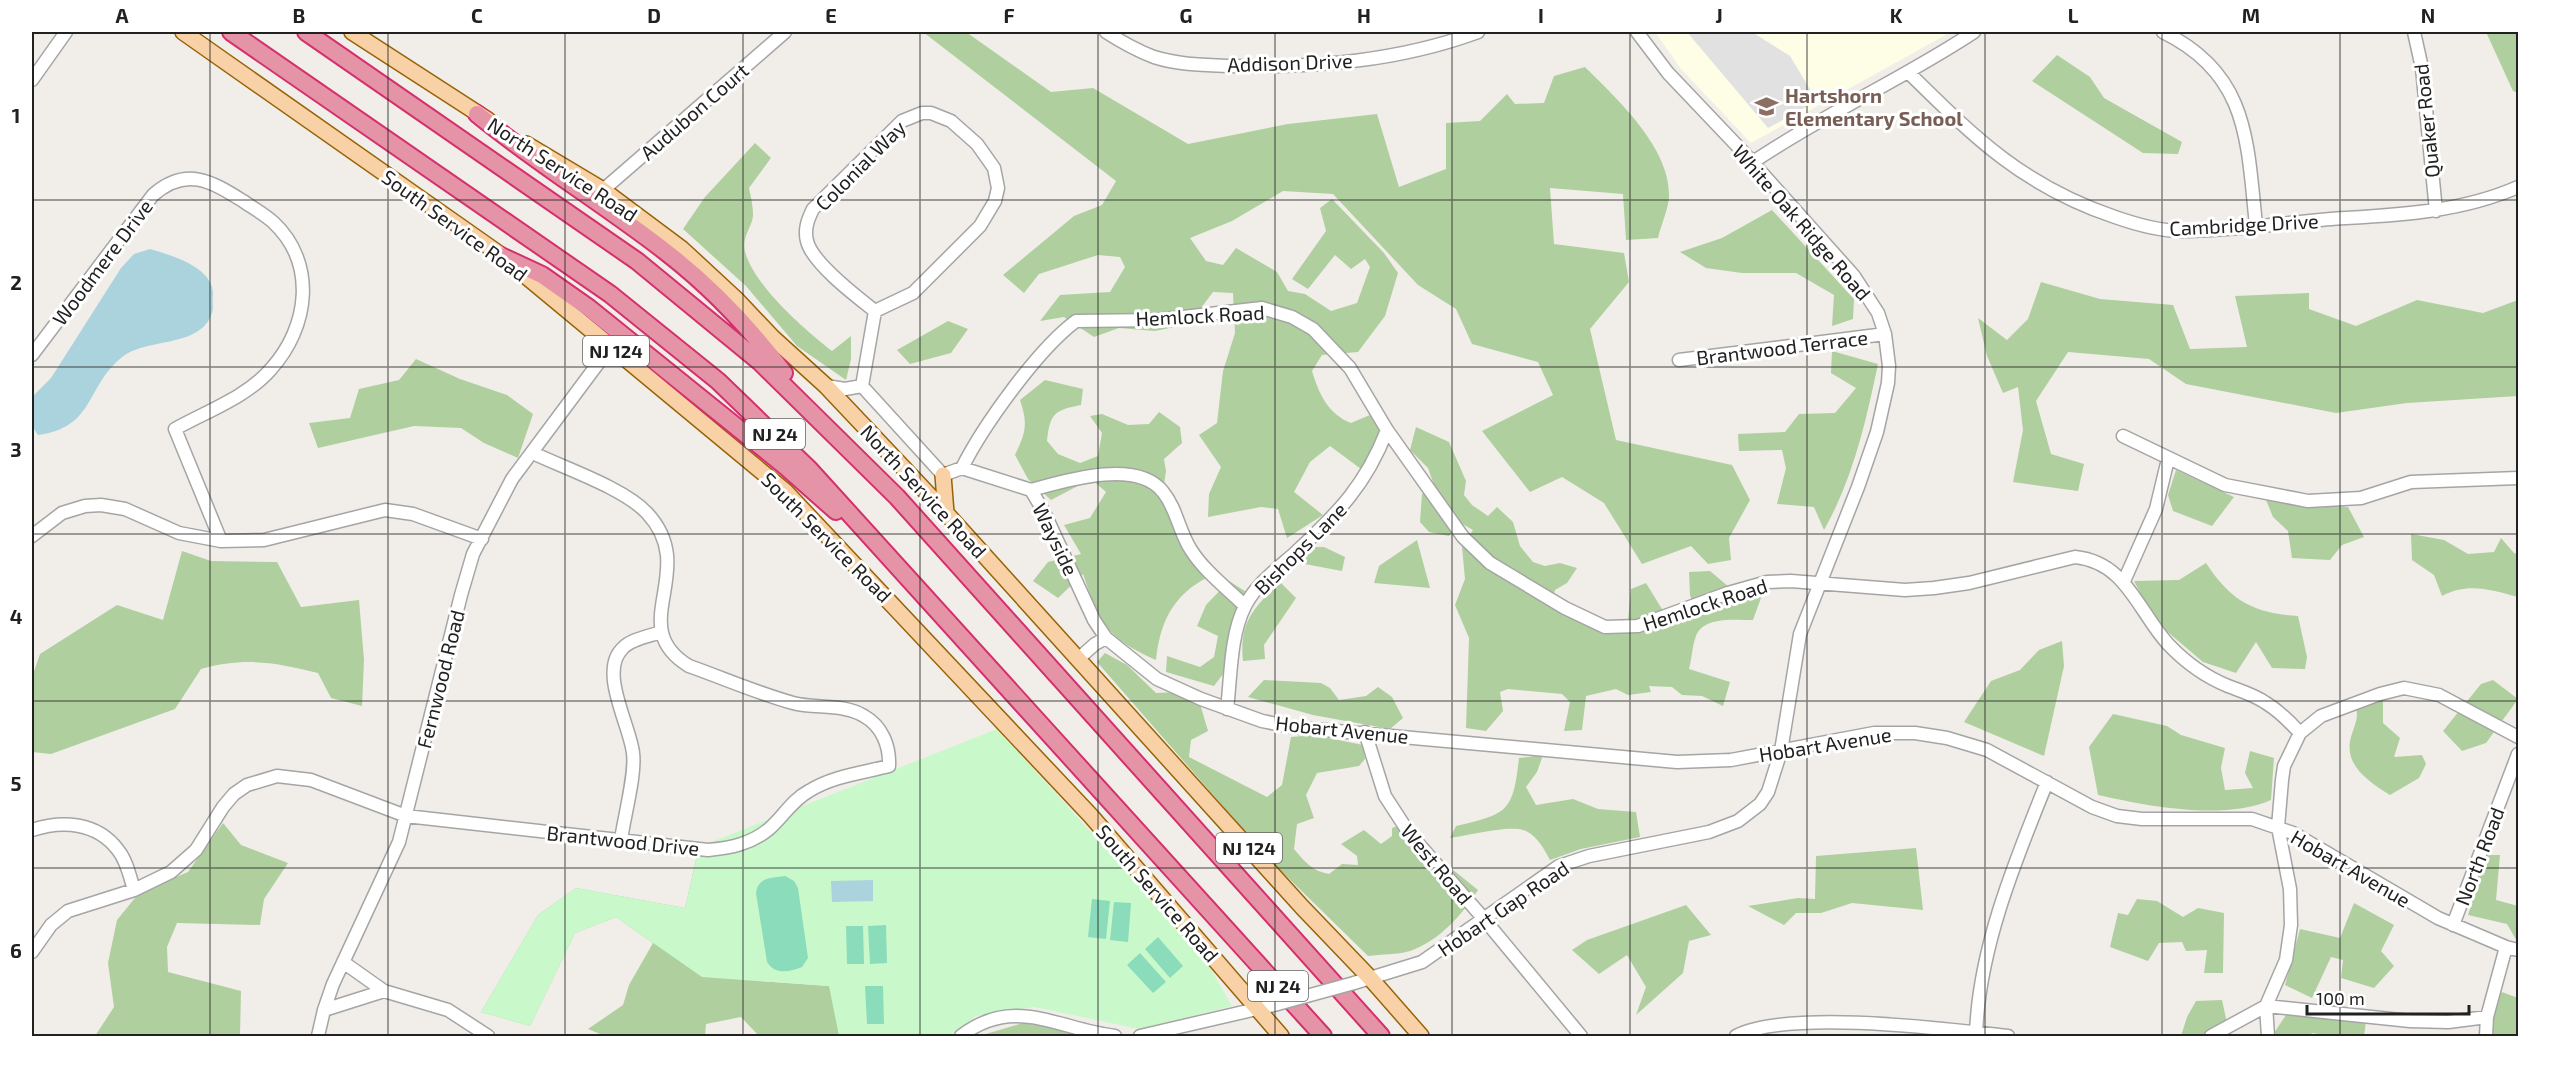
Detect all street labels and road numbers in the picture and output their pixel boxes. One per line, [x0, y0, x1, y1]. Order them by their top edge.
street label: Addison Drive [1227, 48, 1353, 76]
street label: Audubon Court [635, 57, 753, 164]
street label: Quaker Road [2408, 63, 2444, 179]
street label: North Service Road [484, 112, 642, 226]
street label: Colonial Way [810, 115, 910, 215]
street label: White Oak Ridge Road [1728, 139, 1876, 305]
street label: South Service Road [378, 164, 532, 286]
street label: Woodmere Drive [47, 194, 157, 330]
street label: Cambridge Drive [2169, 208, 2319, 240]
street label: Hemlock Road [1135, 300, 1265, 330]
street label: Brantwood Terrace [1695, 325, 1869, 369]
road number: NJ 124 [583, 336, 649, 366]
road number: NJ 24 [745, 419, 805, 449]
street label: North Service Road [856, 419, 992, 563]
street label: South Service Road [757, 467, 897, 607]
street label: Bishops Lane [1249, 497, 1351, 599]
street label: Wayside [1028, 499, 1084, 579]
street label: Hemlock Road [1640, 573, 1770, 635]
street label: Fernwood Road [411, 607, 469, 751]
street label: Hobart Avenue [1274, 710, 1410, 748]
street label: Hobart Avenue [1757, 722, 1893, 766]
street label: North Road [2449, 804, 2509, 908]
street label: South Service Road [1092, 819, 1224, 967]
street label: West Road [1396, 819, 1478, 909]
street label: Brantwood Drive [546, 820, 700, 860]
street label: Hobart Avenue [2287, 824, 2415, 912]
road number: NJ 124 [1216, 833, 1282, 863]
street label: Hobart Gap Road [1433, 855, 1573, 961]
road number: NJ 24 [1248, 971, 1308, 1001]

